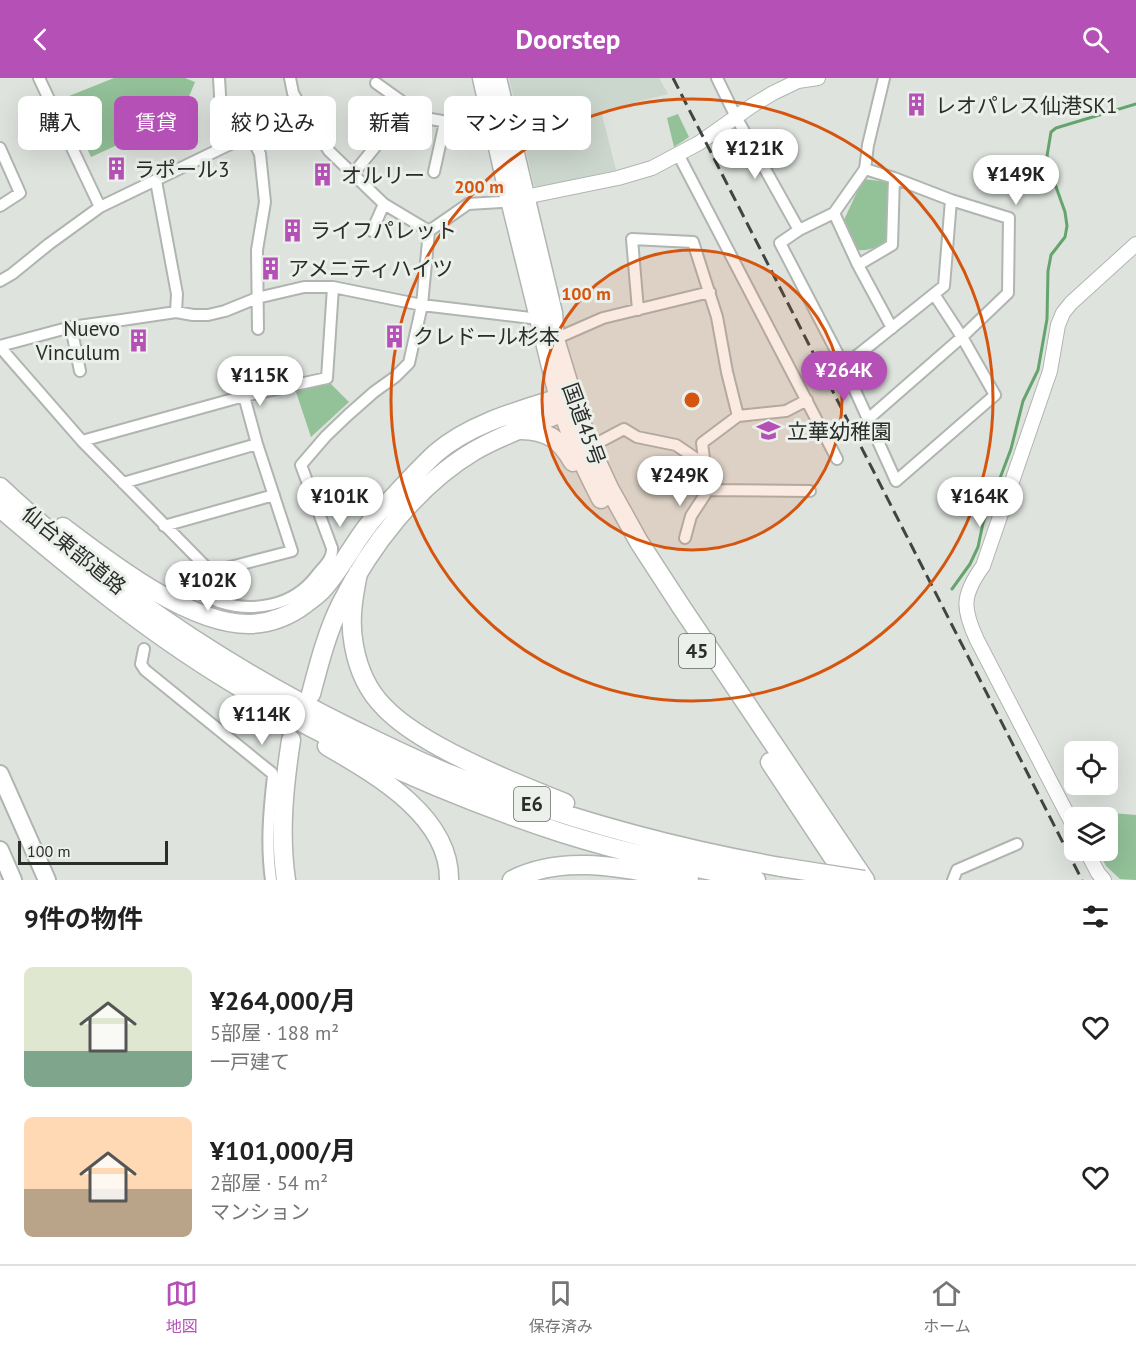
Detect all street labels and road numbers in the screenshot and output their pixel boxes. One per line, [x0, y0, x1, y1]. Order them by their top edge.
street label: 国道45号 [557, 379, 611, 469]
street label: 仙台東部道路 [17, 500, 131, 600]
road number: 45 [679, 634, 715, 668]
road number: E6 [514, 787, 550, 821]

